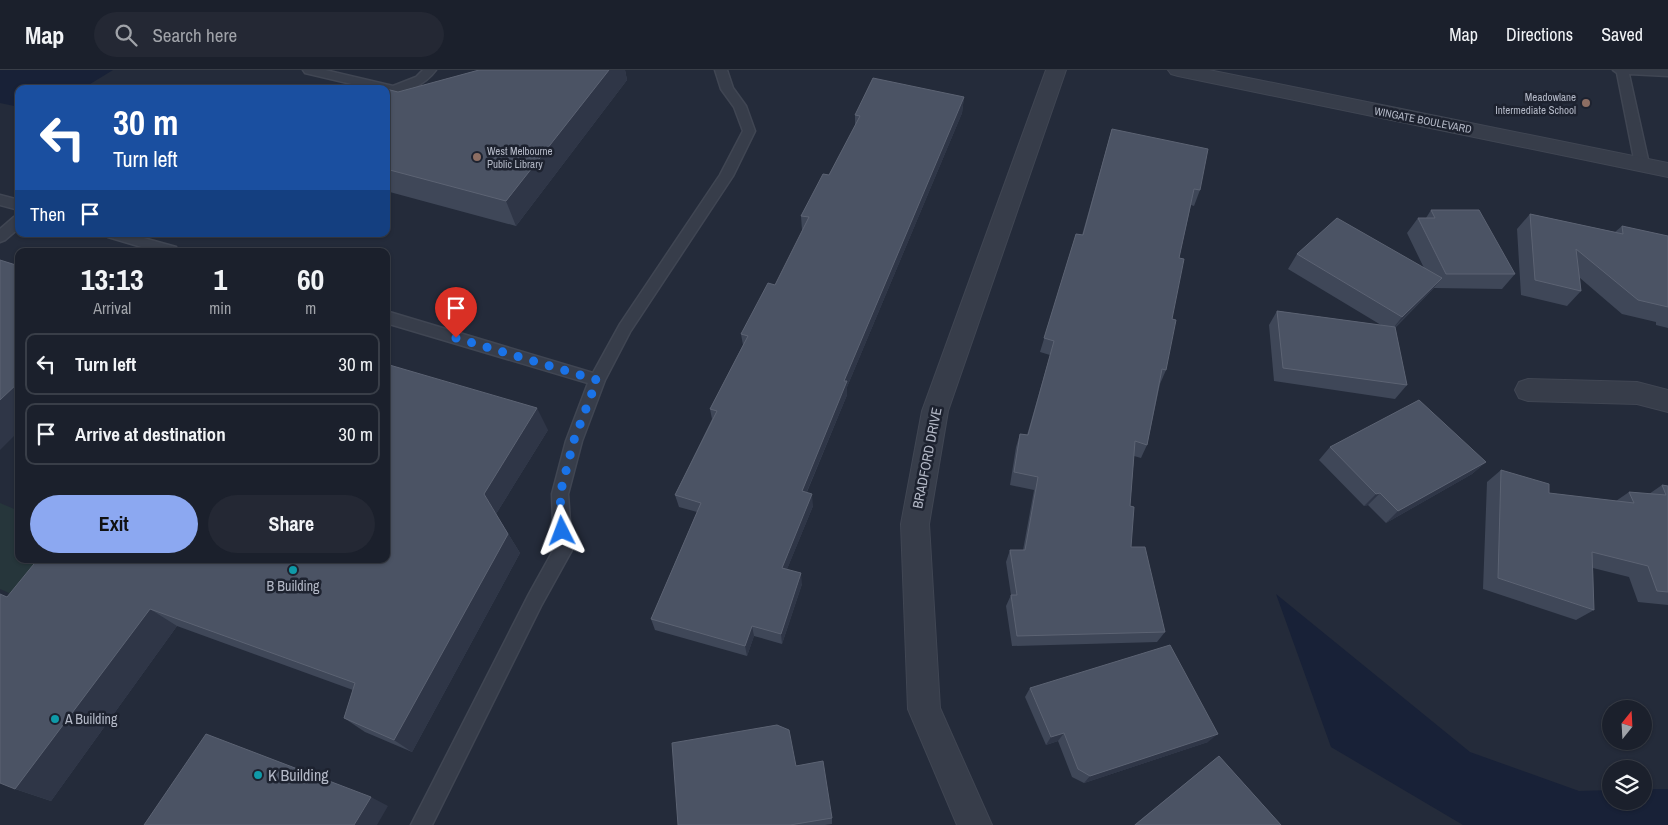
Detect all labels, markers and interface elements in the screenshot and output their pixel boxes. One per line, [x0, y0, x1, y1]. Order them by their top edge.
search box [94, 12, 444, 57]
text: Map [25, 19, 64, 51]
icon: search [112, 21, 140, 49]
text: Search here [152, 22, 237, 48]
text: Map [1449, 22, 1478, 47]
text: Directions [1506, 22, 1573, 47]
text: Saved [1601, 22, 1643, 47]
place label: Meadowlane Intermediate School [1495, 90, 1576, 117]
marker: Meadowlane Intermediate School [1580, 97, 1592, 109]
text: 30 m [113, 99, 178, 146]
street label: WINGATE BOULEVARD [1373, 104, 1473, 136]
icon: left [30, 105, 95, 170]
text: Turn left [113, 144, 178, 174]
place label: West Melbourne Public Library [487, 144, 553, 171]
marker: West Melbourne Public Library [471, 151, 483, 163]
icon: arrive [76, 200, 104, 228]
text: Then [30, 201, 66, 227]
text: 13:13 [81, 259, 144, 299]
text: 1 [213, 259, 227, 299]
text: 60 [297, 259, 324, 299]
pin [435, 287, 477, 338]
icon: arrive [442, 294, 470, 322]
text: Arrival [93, 297, 131, 319]
text: min [209, 297, 231, 319]
text: m [305, 297, 316, 319]
icon: left [32, 350, 60, 378]
text: Turn left [75, 351, 136, 377]
text: 30 m [338, 351, 373, 377]
street label: BRADFORD DRIVE [908, 406, 946, 510]
icon: arrive [32, 420, 60, 448]
text: Arrive at destination [75, 421, 226, 447]
text: 30 m [338, 421, 373, 447]
button: Exit [30, 495, 198, 553]
button: Share [208, 495, 375, 553]
position arrow [535, 504, 587, 556]
marker: B Building [287, 564, 299, 576]
place label: B Building [267, 577, 320, 595]
north arrow [1602, 700, 1652, 750]
map controls [1602, 700, 1652, 810]
place label: A Building [64, 710, 118, 728]
marker: A Building [49, 713, 61, 725]
button: layers [1602, 760, 1652, 810]
place label: K Building [268, 764, 329, 786]
marker: K Building [252, 769, 264, 781]

